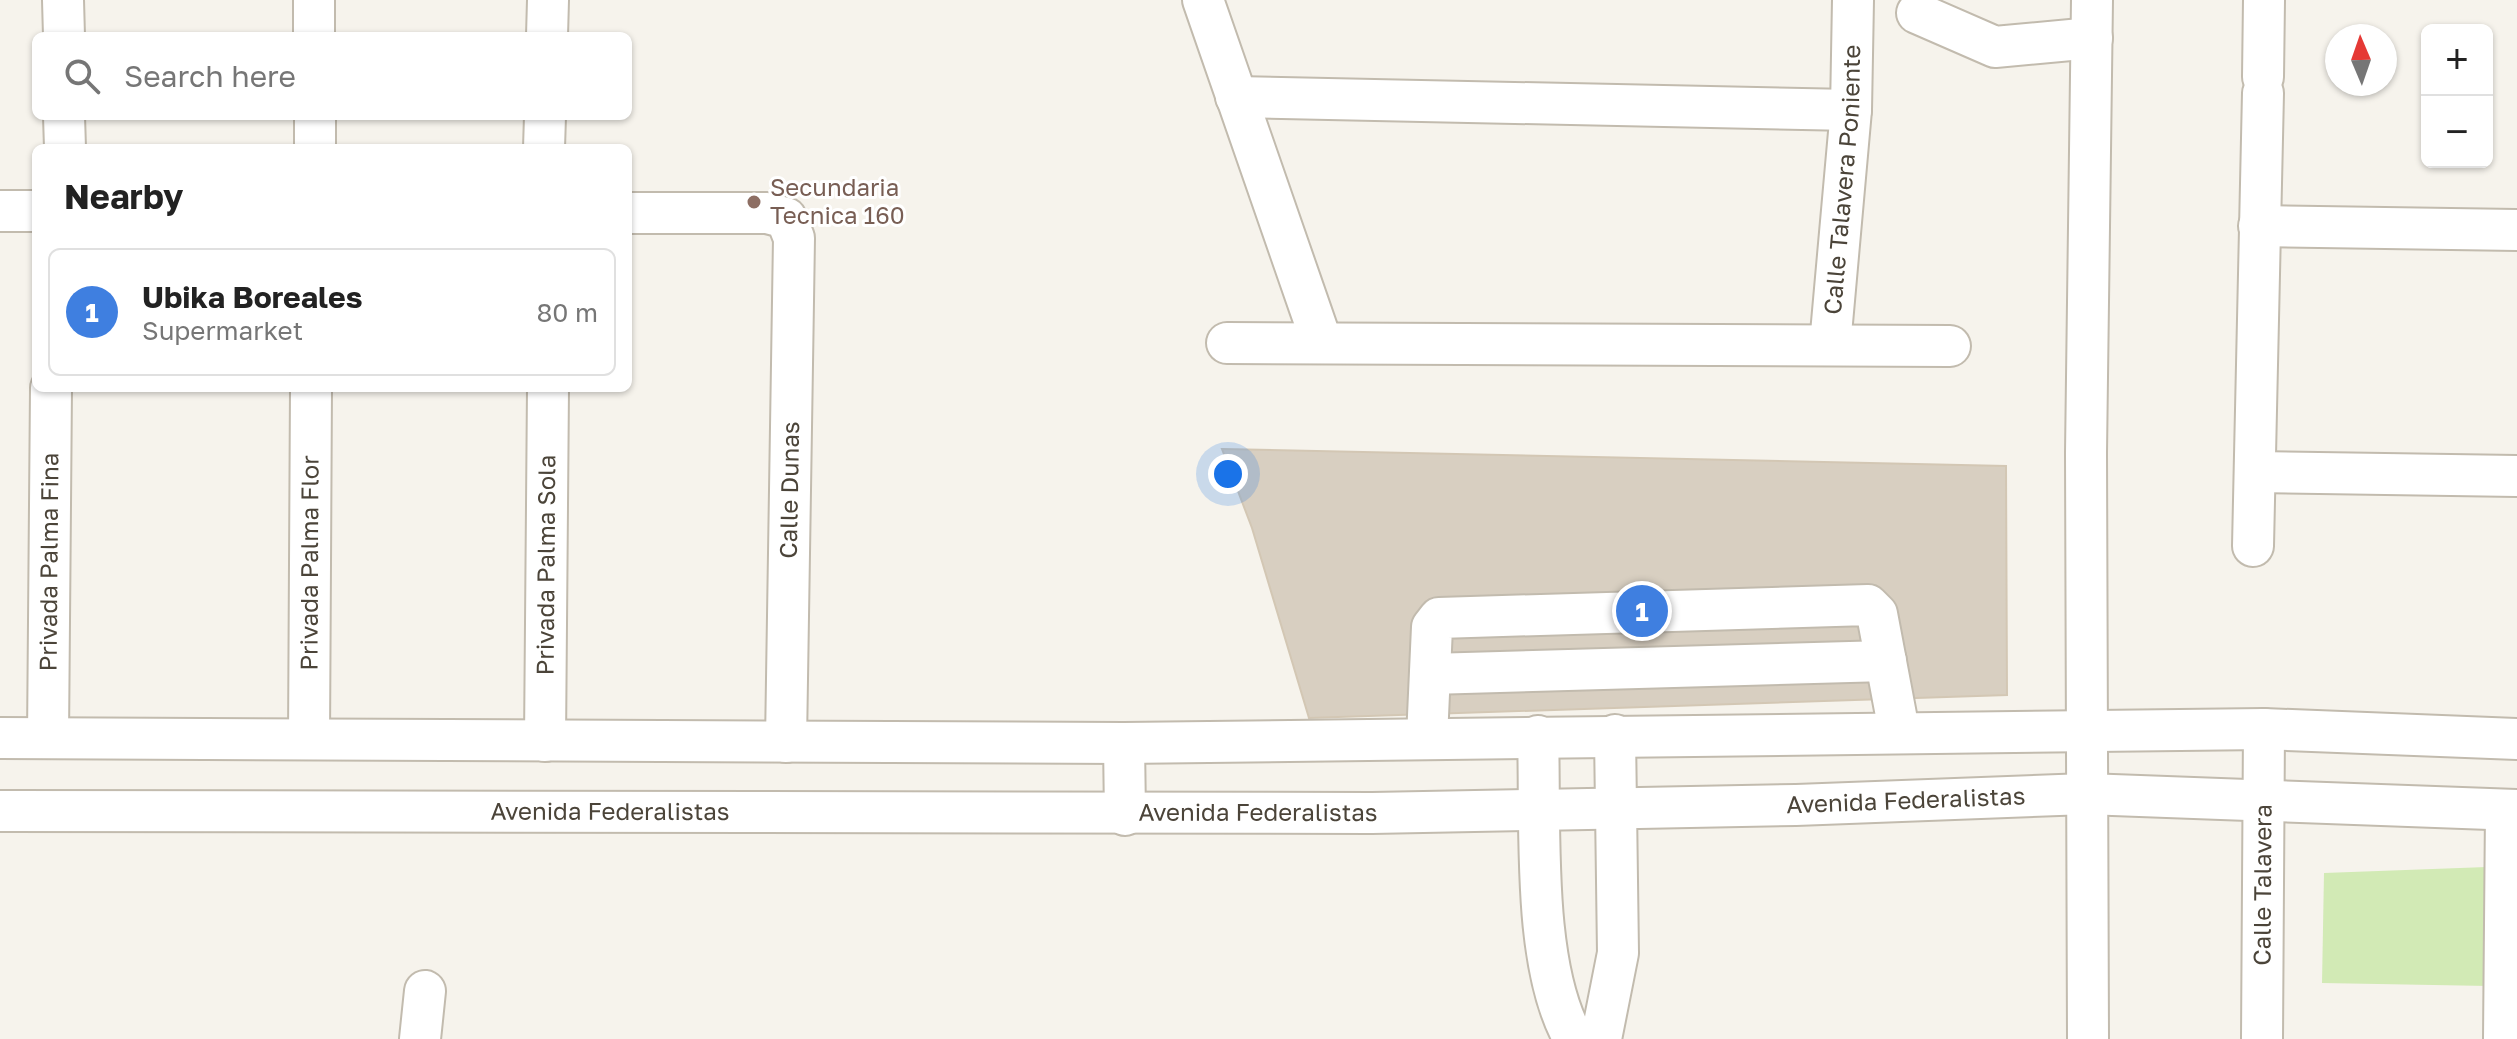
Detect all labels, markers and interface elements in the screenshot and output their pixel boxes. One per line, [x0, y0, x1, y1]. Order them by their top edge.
north arrow [2325, 24, 2397, 96]
map controls [2421, 24, 2493, 168]
button: + [2421, 24, 2493, 96]
search box [32, 32, 632, 120]
street label: Calle Talavera Poniente [1817, 44, 1865, 316]
icon: search [60, 54, 104, 98]
text: Search here [124, 58, 296, 94]
button: − [2421, 96, 2493, 168]
place label: Secundaria Tecnica 160 [770, 172, 905, 229]
text: Nearby [64, 176, 184, 216]
marker: Secundaria Tecnica 160 [745, 193, 763, 211]
text: Ubika Boreales [142, 279, 362, 315]
text: 1 [85, 297, 99, 328]
text: 80 m [537, 297, 598, 328]
text: Supermarket [142, 315, 303, 346]
street label: Calle Dunas [773, 421, 804, 559]
street label: Privada Palma Fina [33, 452, 63, 671]
street label: Privada Palma Sola [530, 454, 560, 675]
your location [1208, 454, 1248, 494]
street label: Privada Palma Flor [293, 455, 324, 671]
pin: 1 [1616, 581, 1668, 641]
street label: Avenida Federalistas [1786, 780, 2026, 818]
street label: Avenida Federalistas [490, 796, 730, 825]
street label: Avenida Federalistas [1138, 797, 1378, 826]
street label: Calle Talavera [2246, 804, 2277, 966]

